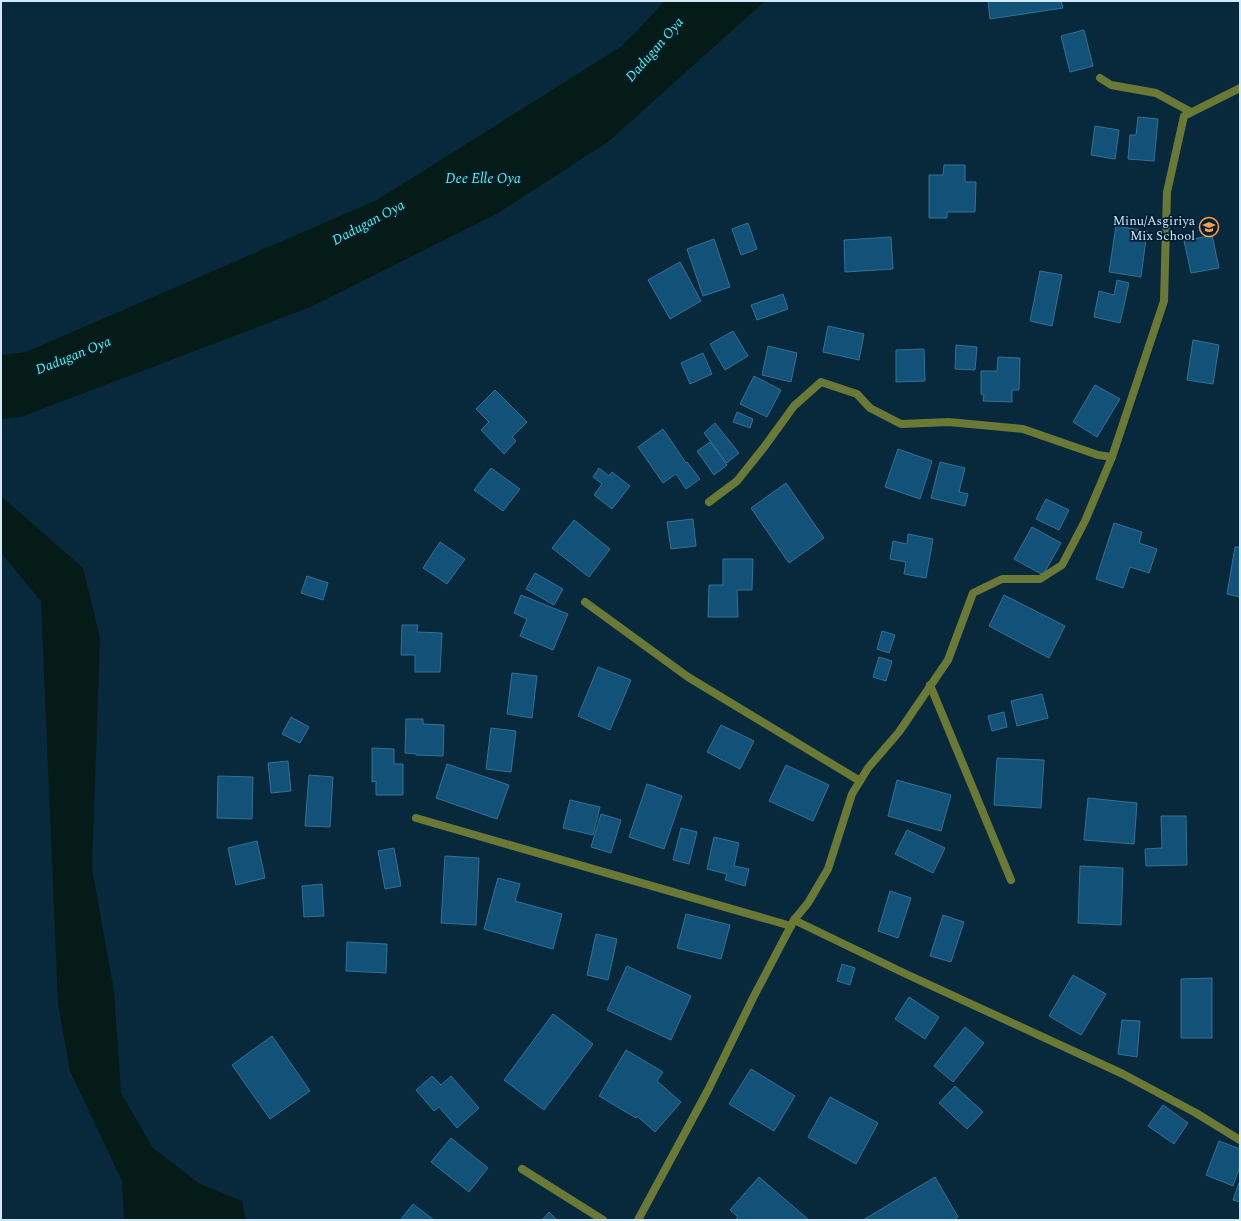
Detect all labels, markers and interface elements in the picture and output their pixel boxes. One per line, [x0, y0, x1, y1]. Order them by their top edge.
water label: Dadugan Oya [620, 12, 688, 86]
water label: Dee Elle Oya [445, 168, 521, 189]
water label: Dadugan Oya [328, 194, 408, 250]
place label: Minu/Asgiriya Mix School [1113, 211, 1196, 246]
school or university icon: Minu/Asgiriya Mix School [1198, 216, 1220, 238]
water label: Dadugan Oya [32, 331, 114, 380]

